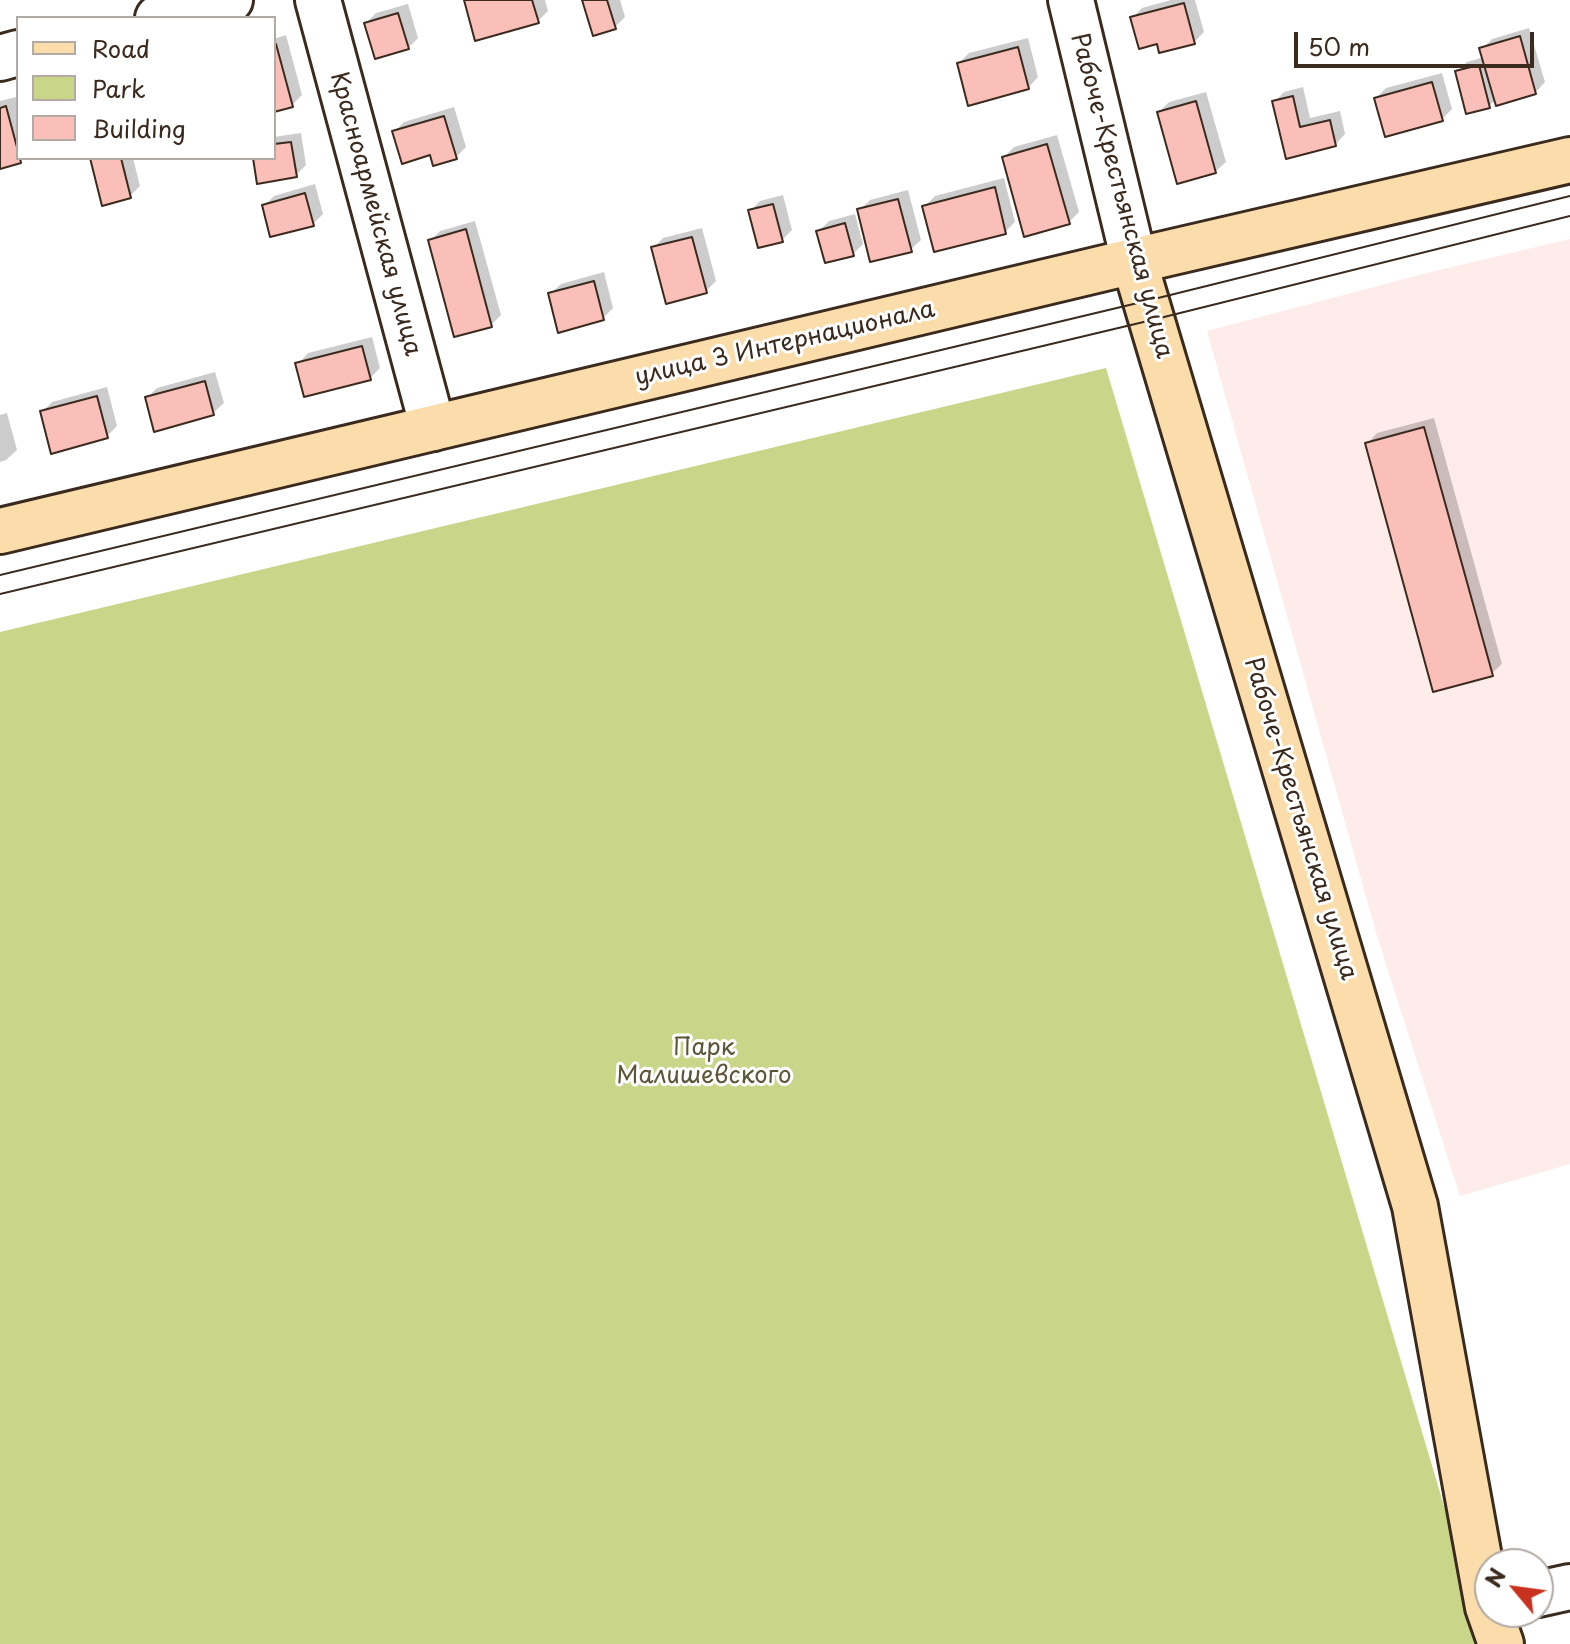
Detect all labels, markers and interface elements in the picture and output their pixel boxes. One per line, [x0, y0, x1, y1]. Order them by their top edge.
legend [16, 16, 276, 160]
scale bar [1298, 16, 1538, 66]
text: 50 m [1308, 28, 1370, 64]
text: Road [92, 30, 150, 66]
street label: Рабоче-Крестьянская улица [1064, 30, 1178, 362]
street label: Красноармейская улица [323, 69, 427, 359]
text: Park [92, 70, 146, 106]
text: Building [92, 110, 186, 146]
street label: улица 3 Интернационала [632, 295, 938, 393]
street label: Рабоче-Крестьянская улица [1237, 654, 1363, 984]
park label: Парк Малишевского [616, 1034, 792, 1090]
north arrow [1474, 1548, 1554, 1628]
text: N [1476, 1561, 1513, 1593]

